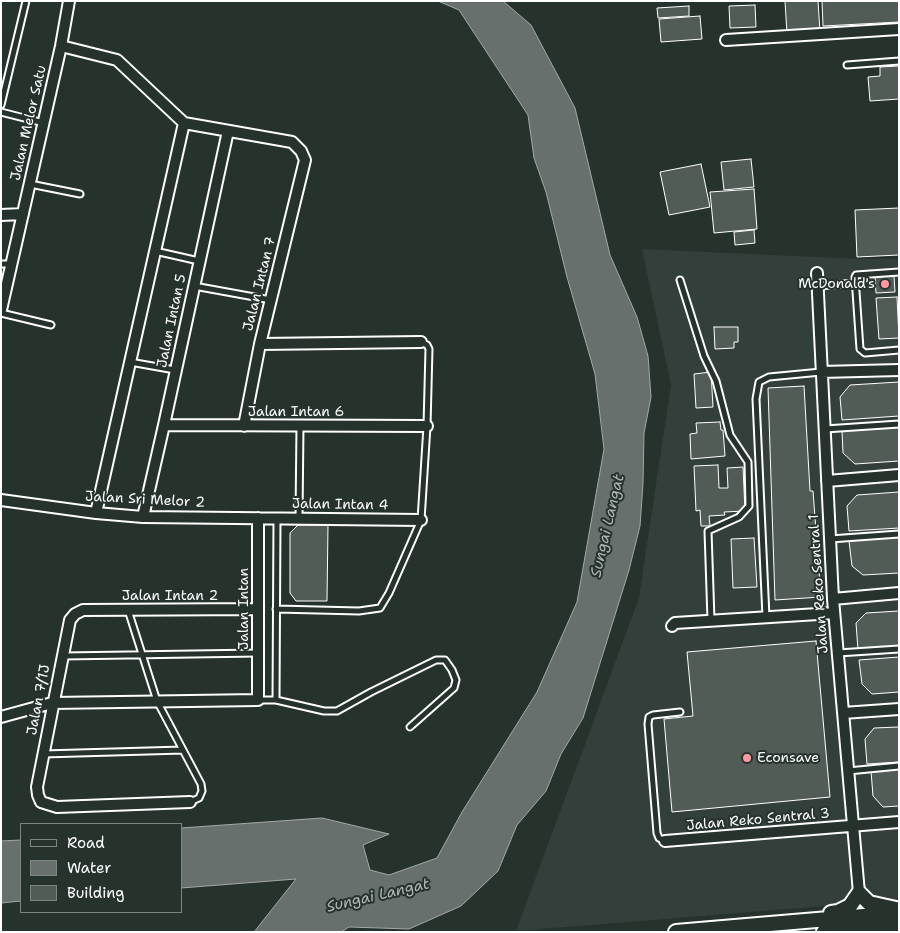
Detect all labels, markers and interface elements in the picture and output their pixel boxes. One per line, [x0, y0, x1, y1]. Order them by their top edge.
street label: Jalan Melor Satu [8, 64, 50, 182]
street label: Jalan Intan 7 [240, 235, 280, 333]
street label: Jalan Intan 5 [154, 273, 190, 369]
place label: McDonald's [798, 276, 875, 292]
marker: McDonald's [879, 278, 891, 290]
street label: Jalan Intan 6 [248, 404, 344, 420]
water label: Sungai Langat [587, 473, 629, 579]
street label: Jalan Sri Melor 2 [85, 488, 205, 512]
street label: Jalan Intan 4 [292, 496, 388, 514]
street label: Jalan Reko Sentral 1 [806, 514, 832, 654]
street label: Jalan Intan [236, 568, 252, 650]
street label: Jalan Intan 2 [122, 588, 218, 604]
street label: Jalan 7/1J [24, 663, 54, 737]
place label: Econsave [757, 750, 819, 766]
marker: Econsave [741, 752, 753, 764]
street label: Jalan Reko Sentral 3 [686, 805, 830, 835]
legend [20, 823, 182, 913]
text: Road [67, 833, 105, 853]
text: Water [67, 858, 111, 878]
water label: Sungai Langat [325, 875, 431, 917]
text: Building [67, 883, 124, 903]

